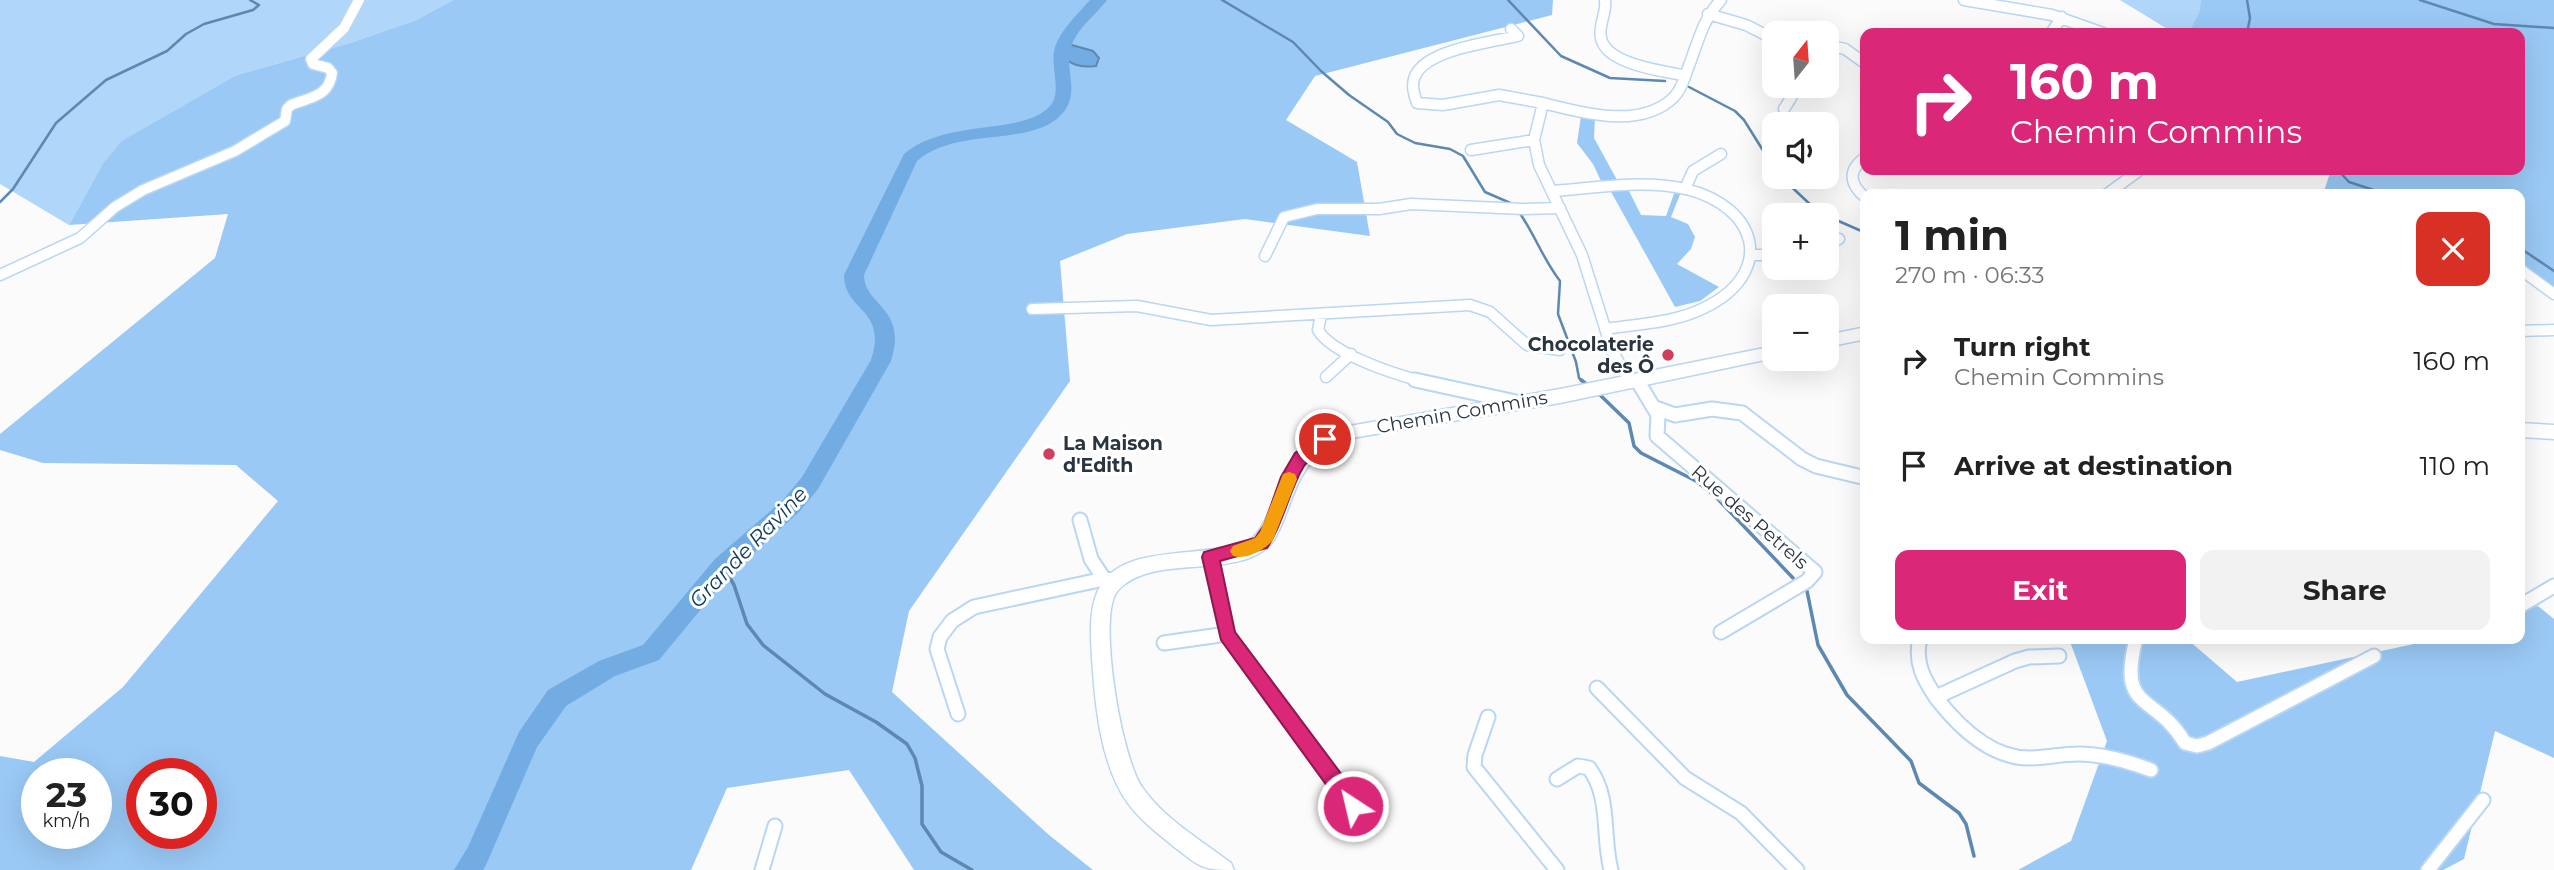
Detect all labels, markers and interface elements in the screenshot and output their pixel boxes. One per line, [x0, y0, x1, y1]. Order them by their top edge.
north arrow [1762, 21, 1839, 98]
map controls [1762, 21, 1839, 371]
text: 160 m [2010, 52, 2159, 111]
icon: right [1895, 56, 1986, 147]
button: sound [1762, 112, 1839, 189]
text: Chemin Commins [2010, 112, 2302, 151]
button: + [1762, 203, 1839, 280]
text: 1 min [1895, 209, 2009, 261]
button: close [2416, 212, 2490, 286]
text: 270 m · 06:33 [1895, 261, 2045, 289]
button: − [1762, 294, 1839, 371]
text: Turn right [1954, 331, 2090, 363]
place label: Chocolaterie des Ô [1528, 333, 1654, 378]
icon: right [1895, 342, 1933, 380]
text: 160 m [2413, 345, 2490, 377]
marker: Chocolaterie des Ô [1660, 347, 1676, 363]
text: Chemin Commins [1954, 363, 2164, 391]
street label: Chemin Commins [1375, 386, 1549, 438]
pin [1295, 409, 1355, 469]
icon: arrive [1306, 420, 1344, 458]
place label: La Maison d'Edith [1063, 432, 1163, 477]
marker: La Maison d'Edith [1041, 446, 1057, 462]
icon: arrive [1895, 447, 1933, 485]
text: Arrive at destination [1954, 450, 2233, 482]
text: 110 m [2420, 450, 2490, 482]
street label: Rue des Petrels [1687, 460, 1813, 574]
water label: Grande Ravine [684, 481, 812, 613]
button: Exit [1895, 550, 2186, 630]
button: Share [2200, 550, 2490, 630]
speed limit sign: 30 [126, 758, 217, 849]
position arrow [1316, 769, 1390, 843]
text: 23 [46, 773, 87, 816]
text: km/h [42, 810, 91, 832]

